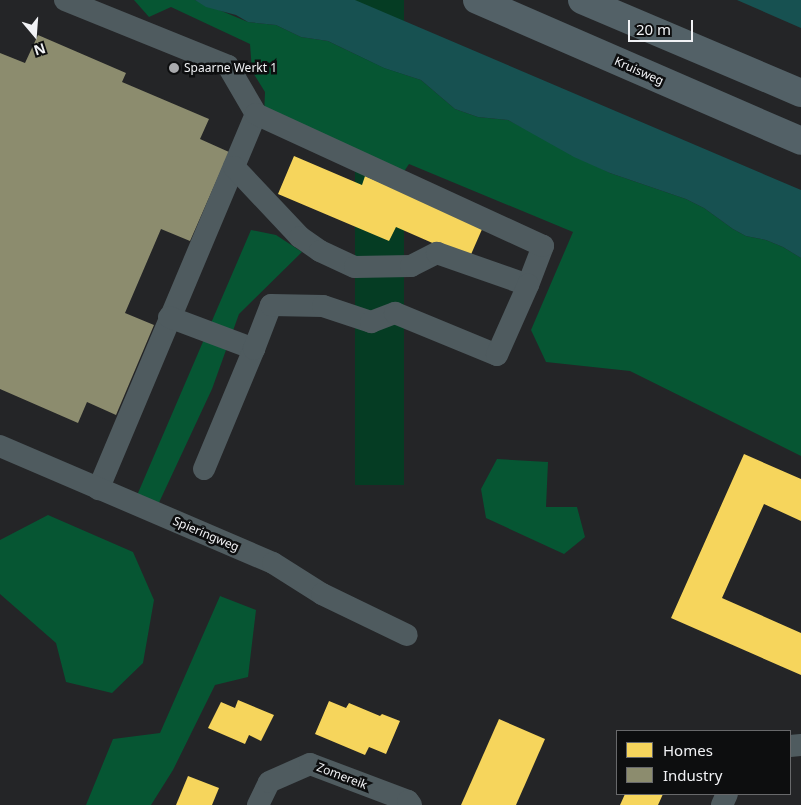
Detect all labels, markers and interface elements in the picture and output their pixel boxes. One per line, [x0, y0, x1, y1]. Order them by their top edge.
north arrow [10, 10, 60, 60]
scale bar [631, 10, 696, 42]
text: 20 m [636, 19, 671, 39]
text: N [31, 39, 48, 61]
street label: Kruisweg [612, 54, 666, 88]
place label: Spaarne Werkt 1 [184, 61, 277, 75]
marker: Spaarne Werkt 1 [168, 62, 180, 74]
street label: Spieringweg [171, 514, 241, 554]
legend [616, 730, 791, 795]
text: Homes [663, 740, 713, 760]
street label: Zomereik [315, 760, 369, 792]
text: Industry [663, 765, 722, 785]

